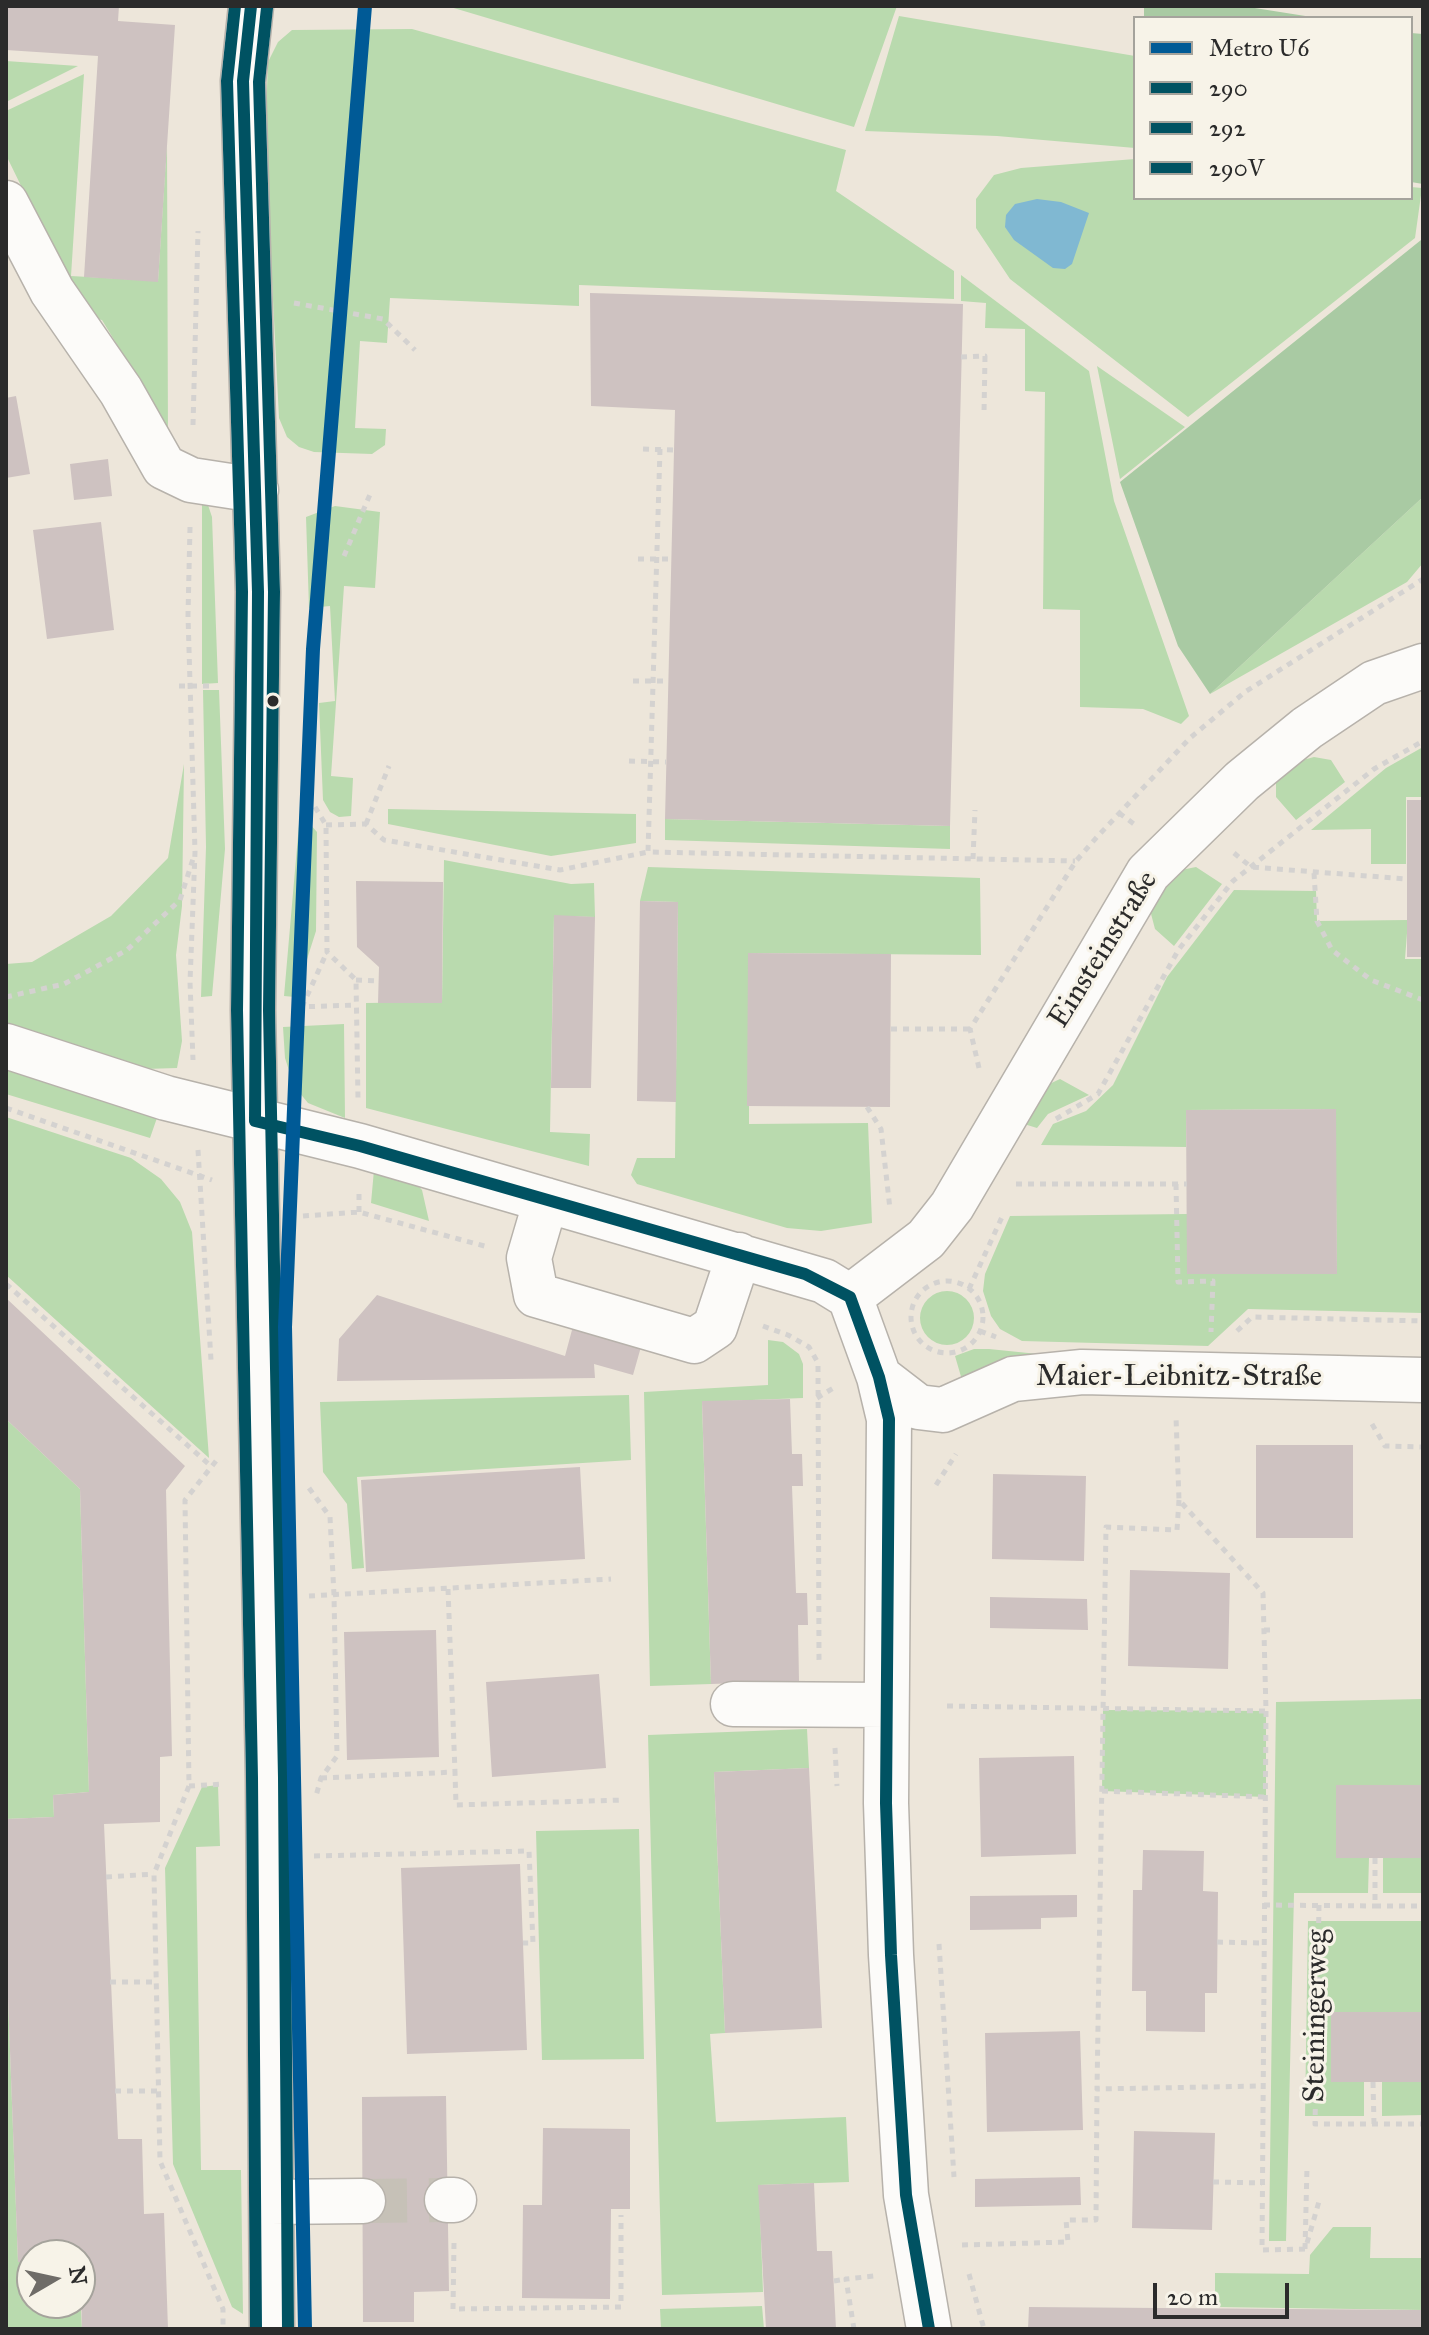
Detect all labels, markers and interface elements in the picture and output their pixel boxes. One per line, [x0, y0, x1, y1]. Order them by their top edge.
legend [1133, 16, 1413, 200]
text: Metro U6 [1209, 33, 1310, 63]
text: 290 [1209, 73, 1248, 103]
text: 292 [1209, 113, 1246, 143]
text: 290V [1209, 153, 1264, 183]
unlabelled marker [265, 693, 281, 709]
street label: Einsteinstraße [1042, 865, 1166, 1035]
street label: Maier-Leibnitz-Straße [1036, 1360, 1322, 1396]
street label: Steiningerweg [1297, 1929, 1337, 2103]
north arrow [16, 2239, 96, 2319]
text: N [63, 2264, 93, 2287]
scale bar [1157, 2267, 1293, 2317]
text: 20 m [1167, 2282, 1218, 2312]

